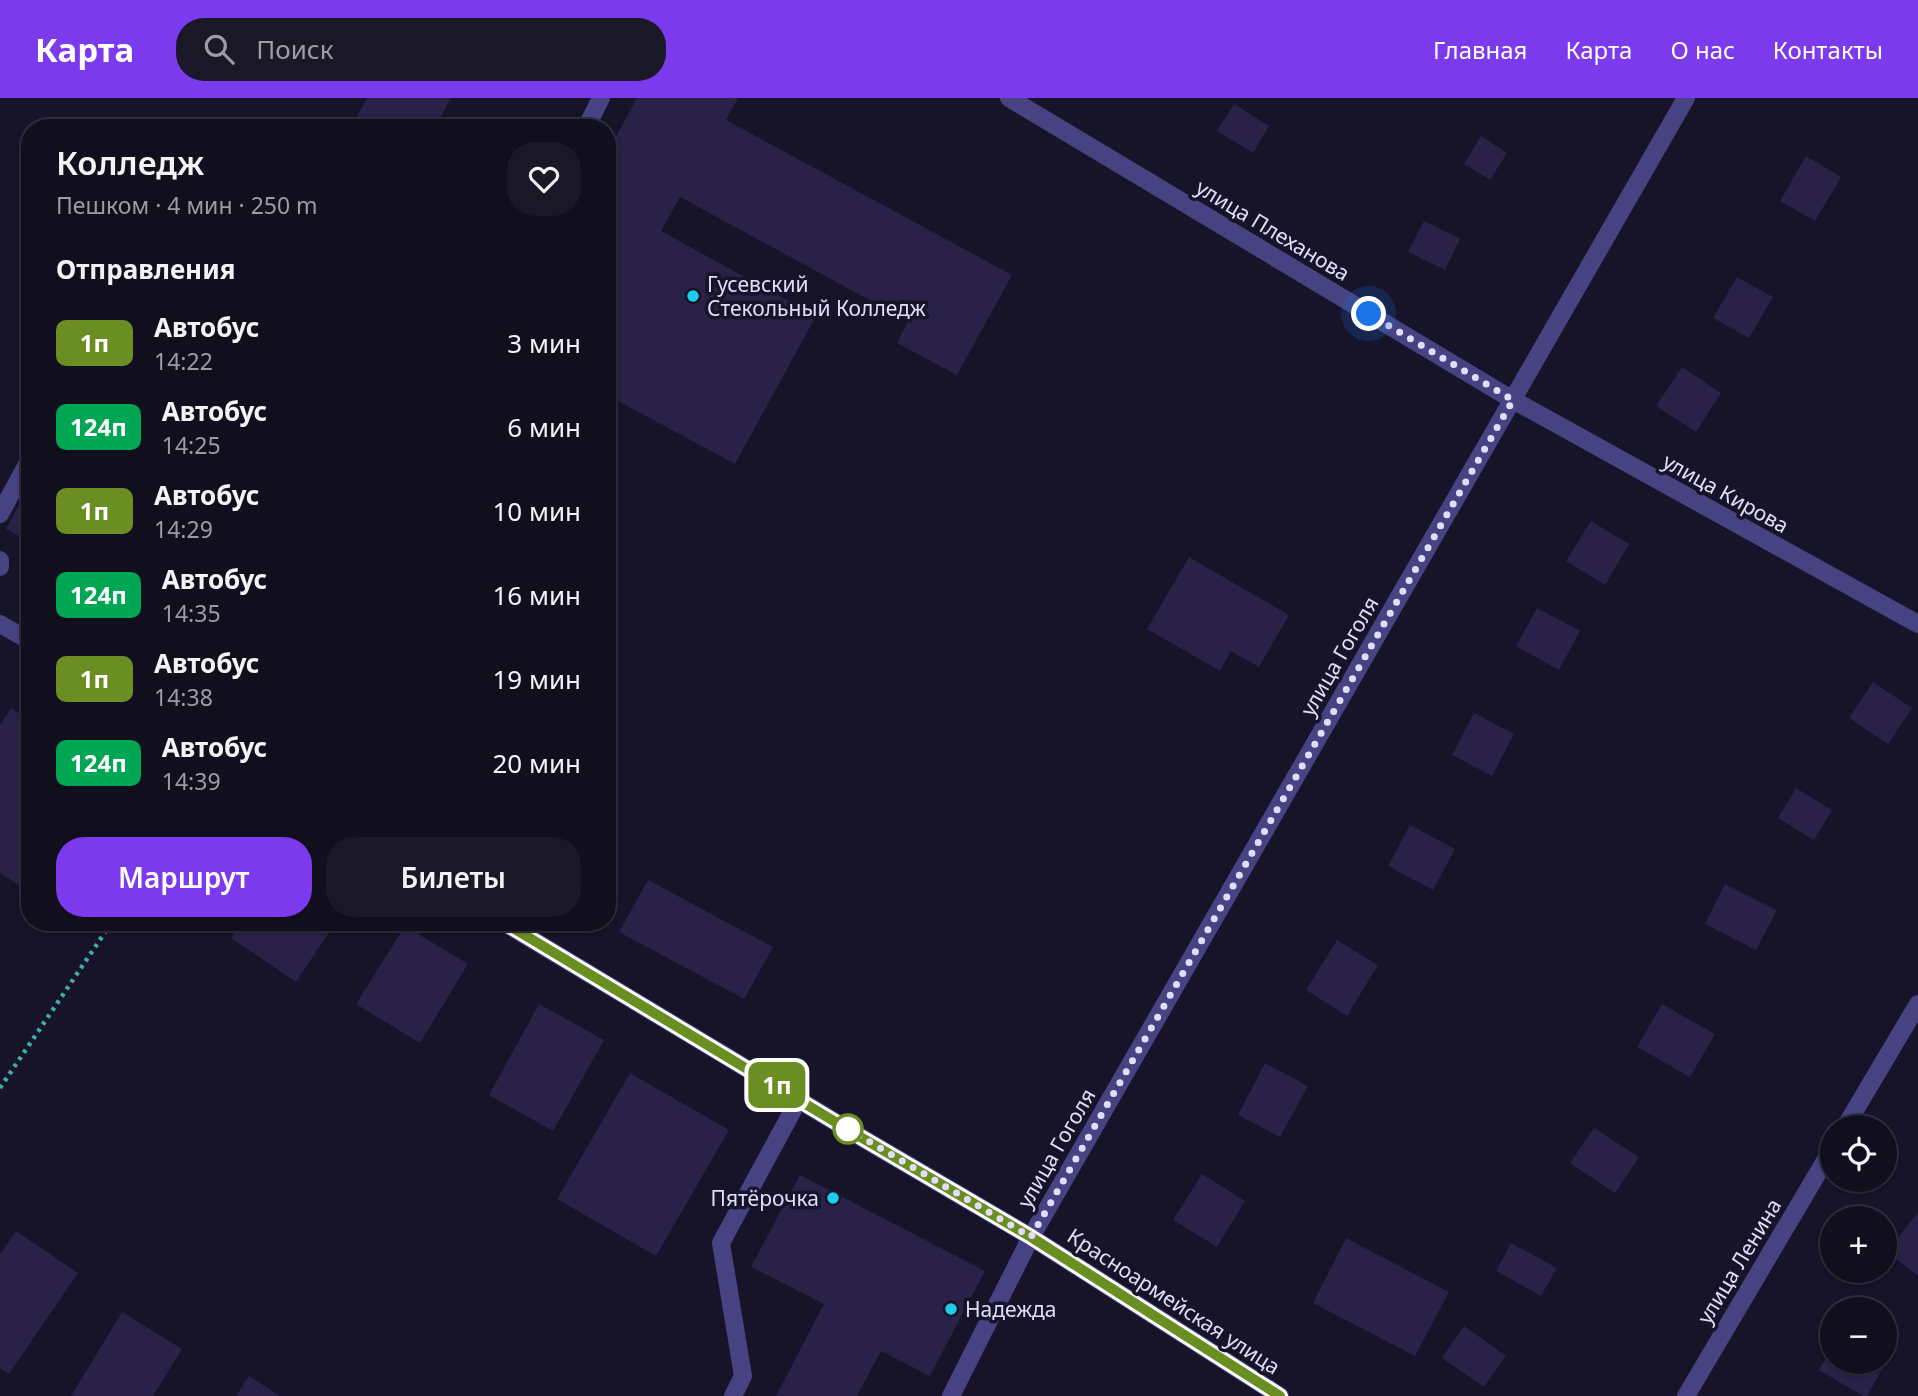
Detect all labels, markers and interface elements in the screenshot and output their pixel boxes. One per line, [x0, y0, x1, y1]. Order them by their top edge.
search box [176, 18, 666, 81]
text: Карта [35, 27, 134, 72]
icon: search [200, 30, 238, 68]
text: Поиск [256, 31, 333, 67]
text: Главная [1433, 33, 1527, 66]
text: Карта [1565, 33, 1632, 66]
text: О нас [1670, 33, 1735, 66]
text: Контакты [1773, 33, 1883, 66]
text: Колледж [56, 140, 204, 185]
button: heart [507, 142, 581, 216]
street label: улица Плеханова [1191, 173, 1355, 287]
text: Пешком · 4 мин · 250 m [56, 189, 318, 221]
text: Отправления [56, 251, 235, 287]
place label: Гусевский Стекольный Колледж [707, 270, 926, 322]
marker: Гусевский Стекольный Колледж [685, 288, 701, 304]
your location [1351, 296, 1386, 331]
text: Автобус [154, 309, 259, 345]
text: 3 мин [507, 325, 581, 361]
text: 1п [80, 326, 109, 359]
text: 14:22 [154, 345, 213, 377]
text: Автобус [162, 393, 267, 429]
text: 6 мин [507, 409, 581, 445]
text: 124п [70, 410, 127, 443]
text: 14:25 [162, 429, 221, 461]
street label: улица Кирова [1658, 447, 1794, 539]
text: Автобус [154, 477, 259, 513]
text: 10 мин [492, 493, 581, 529]
text: 1п [80, 494, 109, 527]
text: 14:29 [154, 513, 213, 545]
text: Автобус [162, 561, 267, 597]
text: 16 мин [492, 577, 581, 613]
text: 124п [70, 578, 127, 611]
street label: улица Гоголя [1294, 591, 1384, 721]
text: 14:35 [162, 597, 221, 629]
text: Автобус [154, 645, 259, 681]
text: 19 мин [492, 661, 581, 697]
text: 1п [80, 662, 109, 695]
text: 14:38 [154, 681, 213, 713]
text: Автобус [162, 729, 267, 765]
text: 20 мин [492, 745, 581, 781]
text: 124п [70, 746, 127, 779]
text: 14:39 [162, 765, 221, 797]
button: Маршрут [56, 837, 312, 917]
button: Билеты [326, 837, 581, 917]
line badge: 1п [746, 1062, 808, 1108]
text: 1п [762, 1068, 792, 1101]
street label: улица Гоголя [1011, 1083, 1101, 1213]
unlabelled marker [833, 1114, 863, 1144]
map controls [1820, 1115, 1897, 1374]
button: locate [1820, 1115, 1897, 1192]
place label: Пятёрочка [711, 1184, 819, 1212]
marker: Пятёрочка [825, 1190, 841, 1206]
street label: улица Ленина [1691, 1193, 1787, 1329]
button: + [1820, 1206, 1897, 1283]
street label: Красноармейская улица [1062, 1222, 1286, 1380]
place label: Надежда [965, 1295, 1057, 1323]
button: − [1820, 1297, 1897, 1374]
marker: Надежда [943, 1301, 959, 1317]

